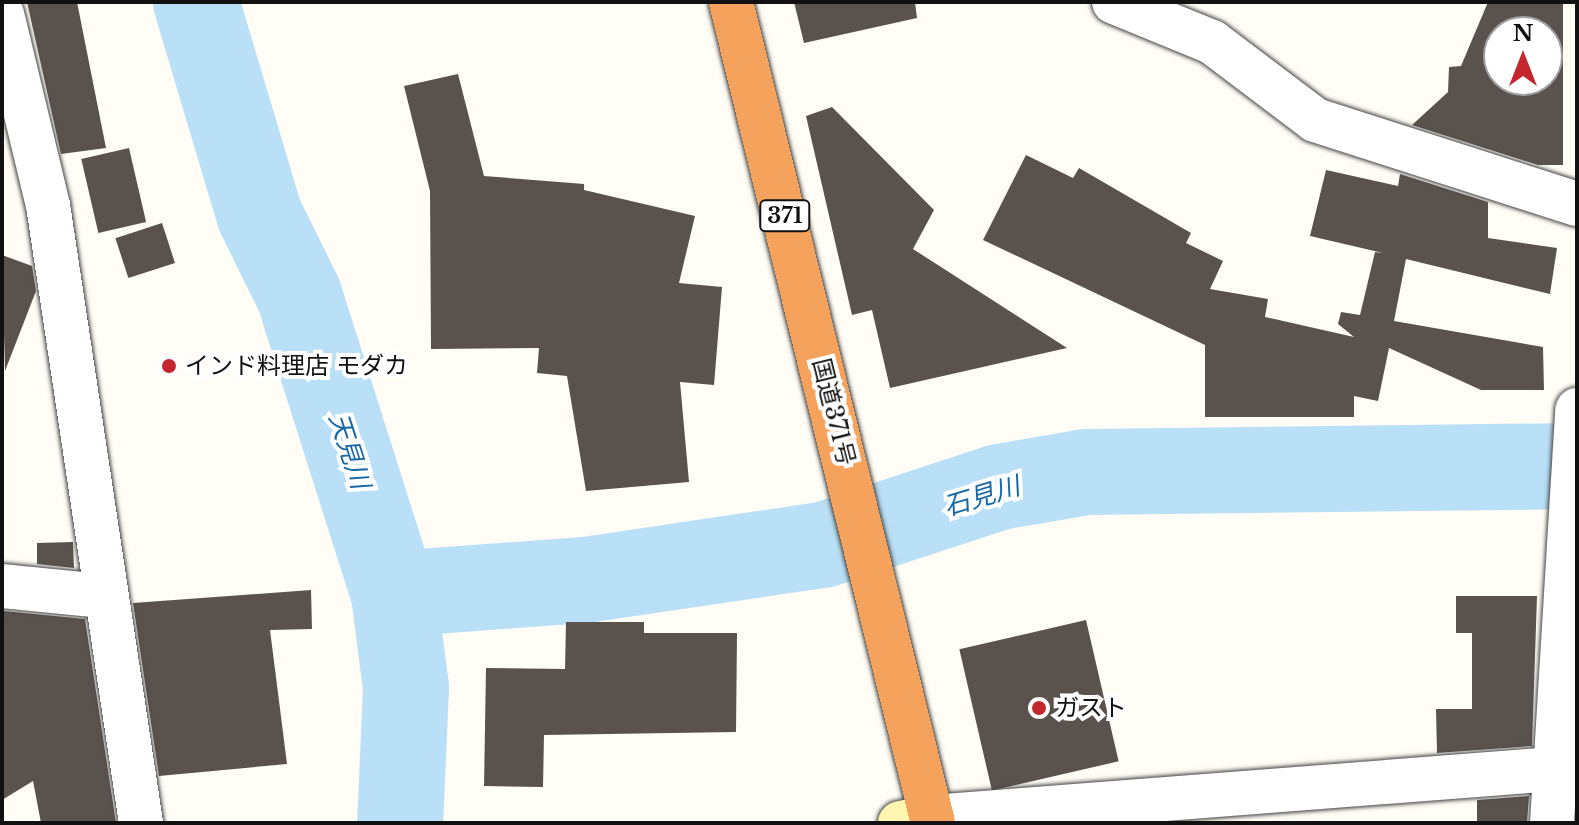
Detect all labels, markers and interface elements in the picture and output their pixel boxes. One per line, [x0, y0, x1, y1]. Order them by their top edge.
north arrow [1483, 16, 1563, 96]
text: N [1513, 20, 1533, 47]
road number: 371 [759, 198, 811, 234]
place label: インド料理店 モダカ [185, 352, 408, 380]
street label: 国道371号 [807, 355, 861, 469]
marker: インド料理店 モダカ [160, 357, 178, 375]
water label: 天見川 [322, 409, 376, 493]
water label: 石見川 [940, 471, 1024, 523]
place label: ガスト [1055, 694, 1127, 722]
marker: ガスト [1030, 699, 1048, 717]

